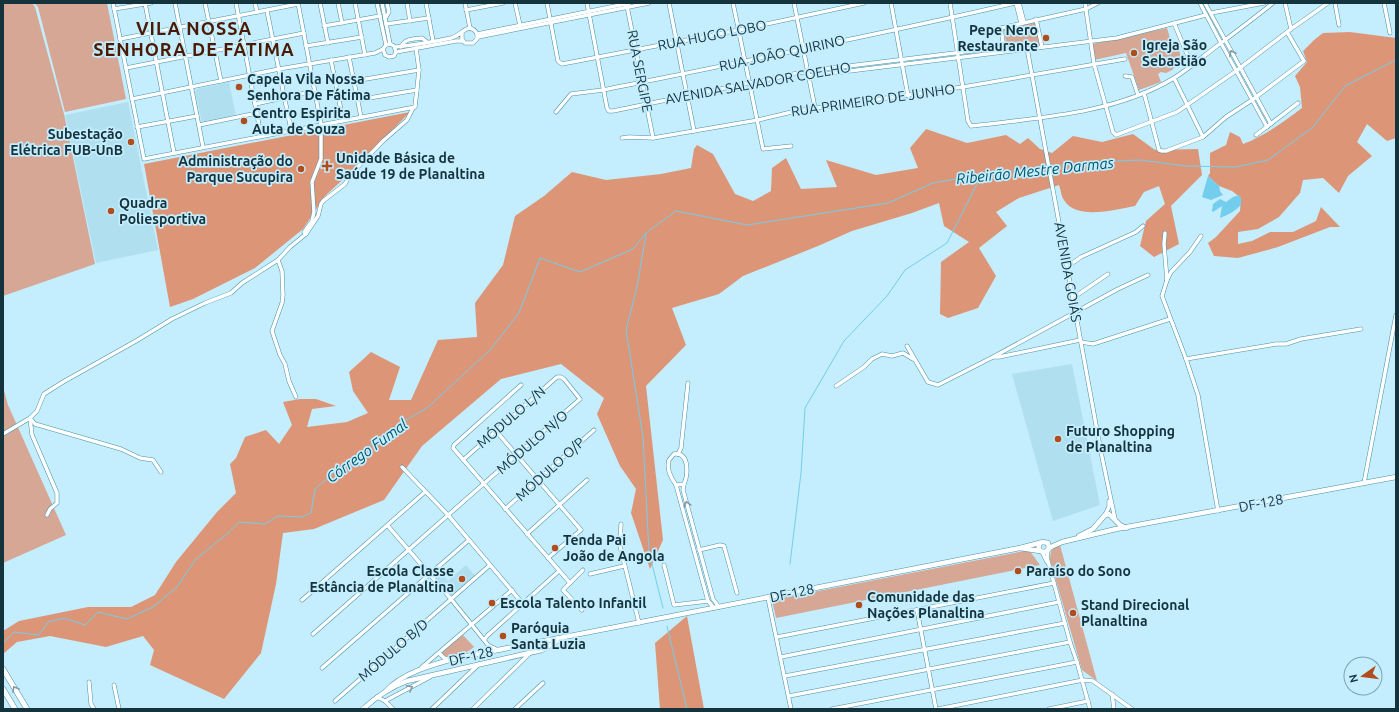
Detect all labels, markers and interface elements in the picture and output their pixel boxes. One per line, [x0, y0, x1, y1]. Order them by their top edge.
street label: RUA HUGO LOBO [656, 17, 768, 53]
district label: VILA NOSSA SENHORA DE FÁTIMA [93, 18, 295, 59]
place label: Pepe Nero Restaurante [957, 22, 1038, 54]
street label: RUA SERGIPE [624, 29, 656, 114]
street label: RUA JOÃO QUIRINO [717, 31, 847, 74]
marker: Pepe Nero Restaurante [1041, 33, 1051, 43]
place label: Igreja São Sebastião [1142, 37, 1207, 69]
marker: Igreja São Sebastião [1129, 48, 1139, 58]
one-way arrow [1230, 49, 1237, 57]
street label: AVENIDA SALVADOR COELHO [664, 59, 852, 107]
place label: Capela Vila Nossa Senhora De Fátima [247, 71, 371, 103]
street label: RUA PRIMEIRO DE JUNHO [790, 81, 956, 119]
marker: Capela Vila Nossa Senhora De Fátima [234, 82, 244, 92]
place label: Centro Espirita Auta de Souza [252, 105, 351, 137]
marker: Centro Espirita Auta de Souza [239, 116, 249, 126]
place label: Subestação Elétrica FUB-UnB [10, 126, 123, 158]
marker: Subestação Elétrica FUB-UnB [126, 137, 136, 147]
place label: Unidade Básica de Saúde 19 de Planaltina [336, 150, 485, 182]
place label: Administração do Parque Sucupira [178, 153, 293, 185]
water label: Ribeirão Mestre Darmas [955, 154, 1115, 187]
marker: Unidade Básica de Saúde 19 de Planaltina [321, 160, 333, 172]
marker: Administração do Parque Sucupira [296, 164, 306, 174]
place label: Quadra Poliesportiva [119, 195, 206, 227]
marker: Quadra Poliesportiva [106, 206, 116, 216]
street label: AVENIDA GOIÁS [1051, 221, 1086, 323]
street label: MÓDULO L/N [473, 382, 549, 451]
street label: MÓDULO N/O [493, 406, 571, 477]
water label: Córrego Fumal [323, 415, 411, 486]
place label: Futuro Shopping de Planaltina [1066, 423, 1175, 455]
street label: MÓDULO O/P [512, 433, 588, 504]
marker: Futuro Shopping de Planaltina [1053, 434, 1063, 444]
street label: DF-128 [1237, 491, 1285, 515]
one-way arrow [683, 501, 692, 508]
place label: Tenda Pai João de Angola [563, 532, 665, 564]
marker: Tenda Pai João de Angola [550, 543, 560, 553]
place label: Escola Classe Estância de Planaltina [309, 563, 454, 595]
place label: Paraíso do Sono [1026, 563, 1131, 579]
marker: Paraíso do Sono [1013, 566, 1023, 576]
marker: Escola Classe Estância de Planaltina [457, 574, 467, 584]
street label: DF-128 [768, 580, 816, 606]
place label: Comunidade das Nações Planaltina [867, 589, 985, 622]
place label: Escola Talento Infantil [500, 595, 646, 611]
place label: Stand Direcional Planaltina [1081, 597, 1189, 629]
marker: Escola Talento Infantil [487, 598, 497, 608]
marker: Comunidade das Nações Planaltina [854, 600, 864, 610]
marker: Stand Direcional Planaltina [1068, 608, 1078, 618]
street label: MÓDULO B/D [354, 615, 431, 685]
place label: Paróquia Santa Luzia [511, 620, 586, 652]
marker: Paróquia Santa Luzia [498, 631, 508, 641]
street label: DF-128 [447, 643, 495, 669]
north arrow [1343, 656, 1383, 696]
text: N [1346, 673, 1360, 684]
one-way arrow [405, 685, 413, 692]
one-way arrow [12, 686, 20, 693]

